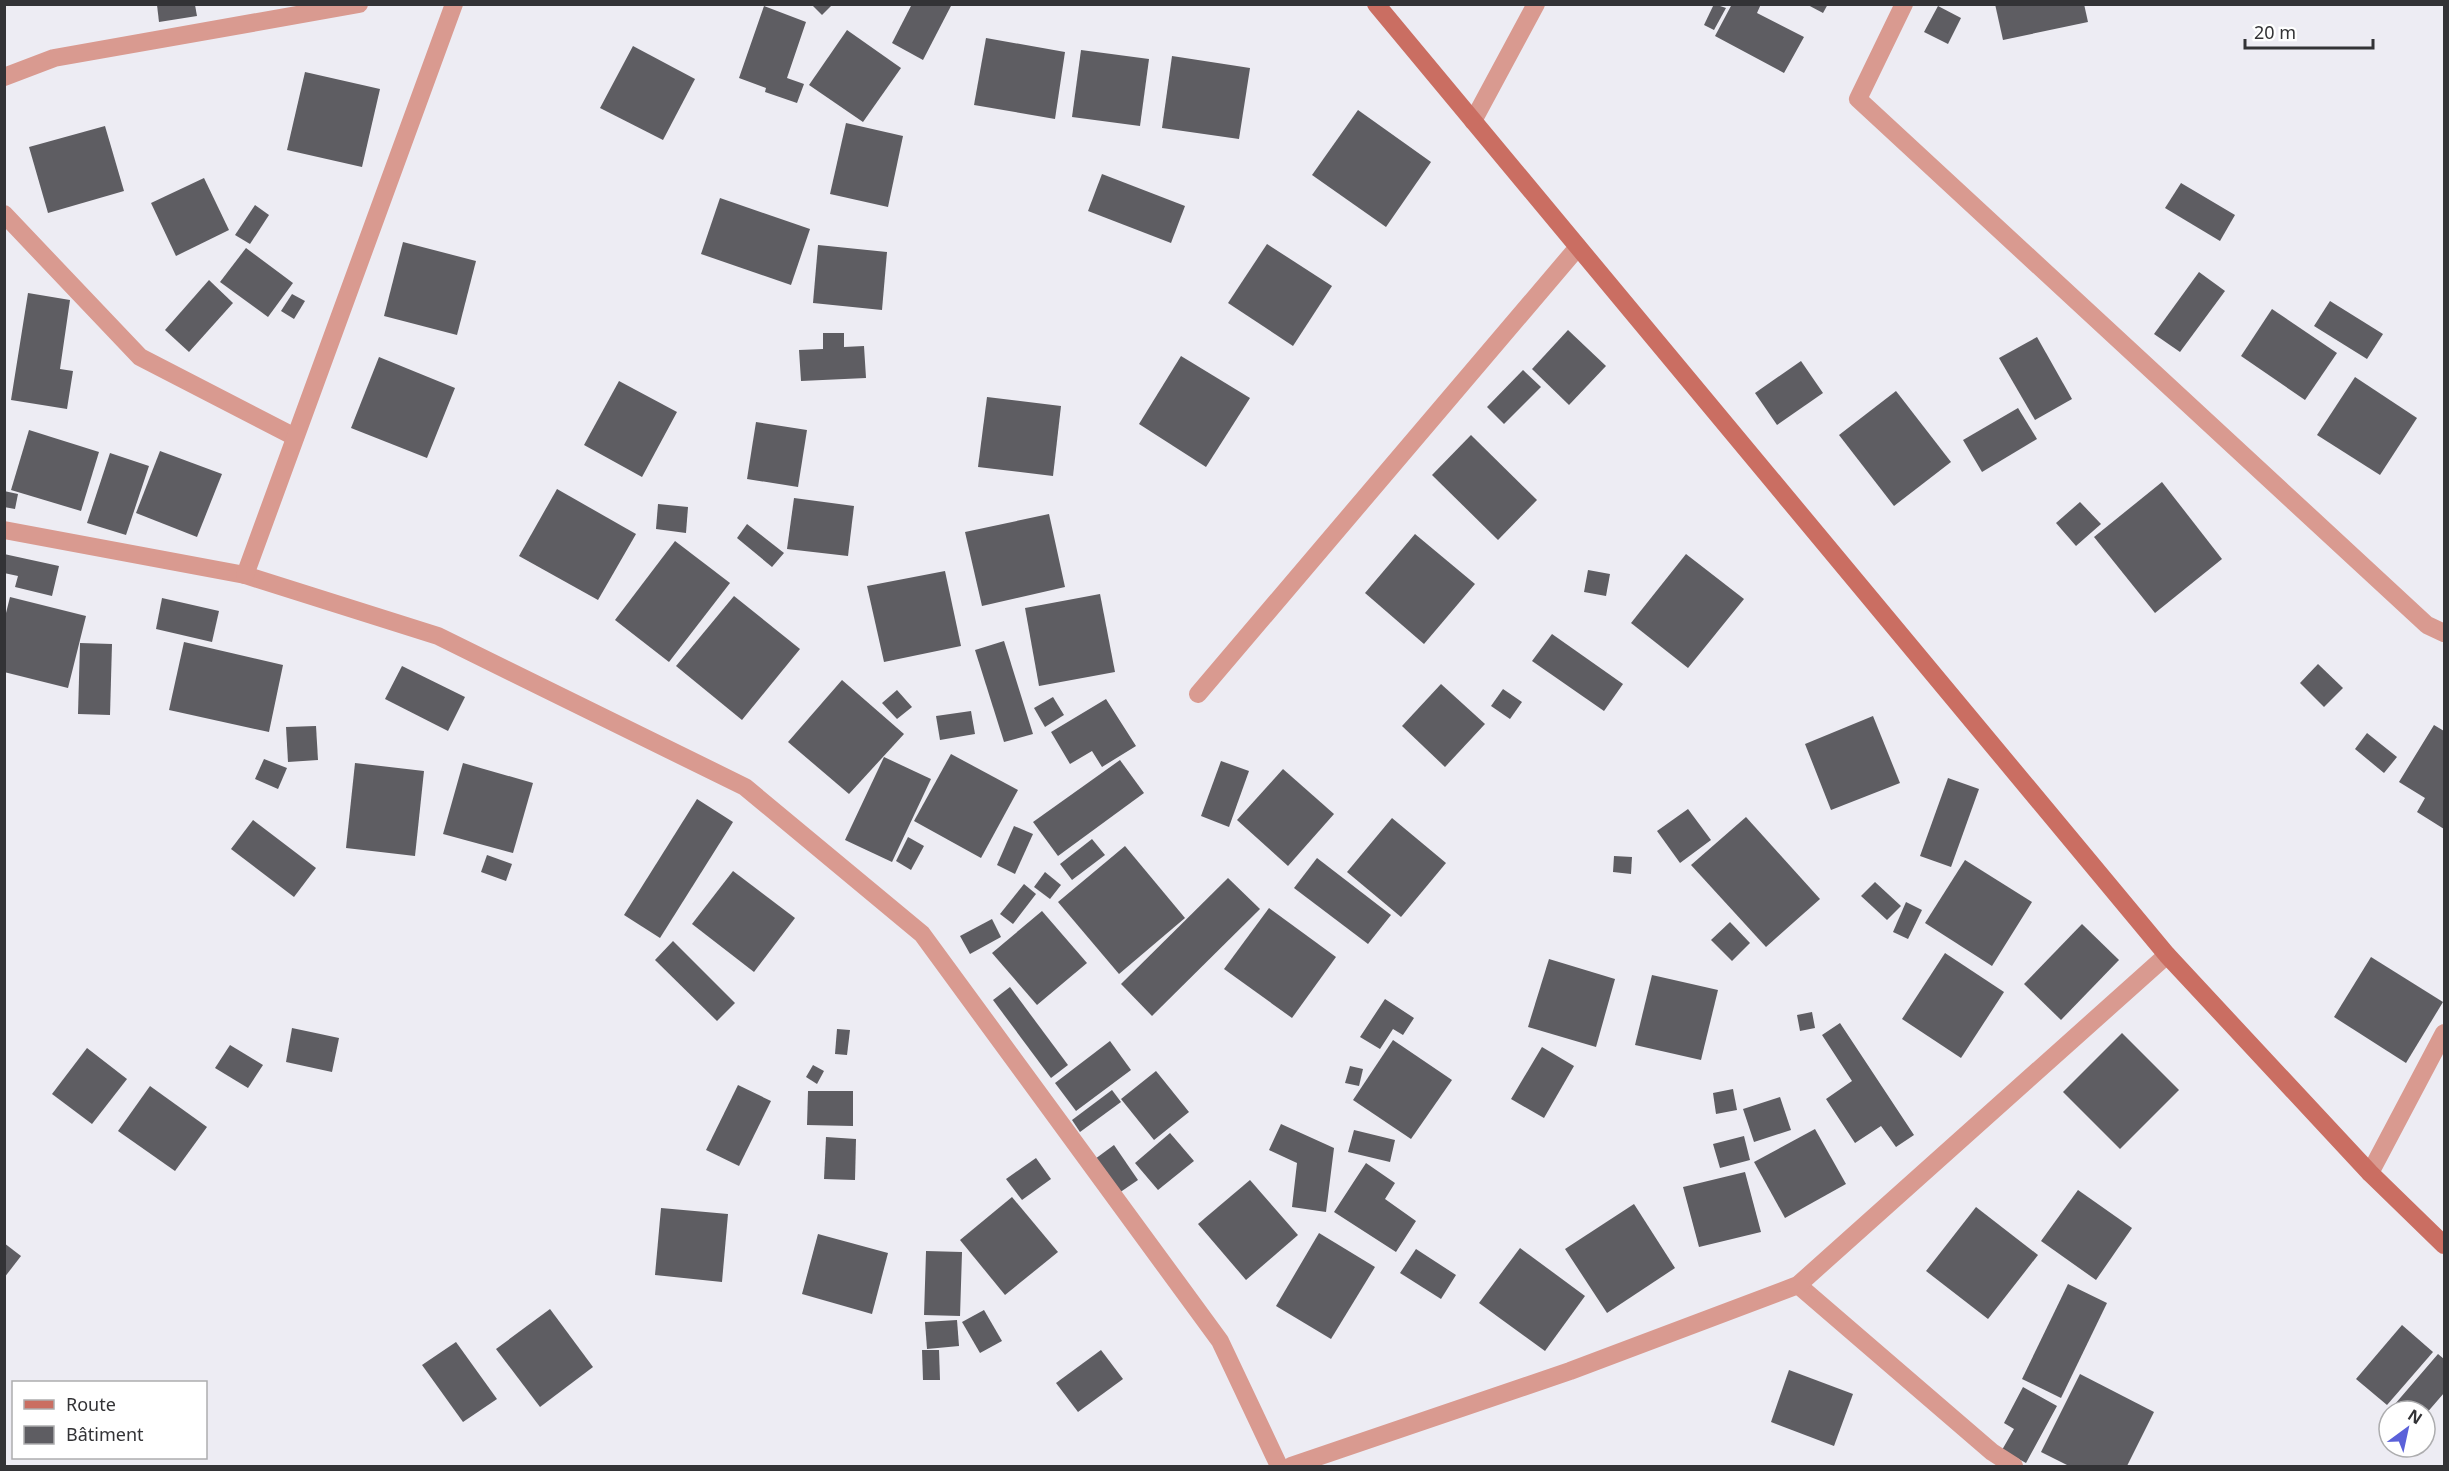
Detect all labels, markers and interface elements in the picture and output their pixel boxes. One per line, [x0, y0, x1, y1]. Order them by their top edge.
scale bar [2245, 12, 2372, 50]
text: 20 m [2254, 20, 2296, 44]
legend [12, 1381, 207, 1459]
text: Route [66, 1392, 116, 1416]
north arrow [2377, 1399, 2437, 1459]
text: N [2404, 1404, 2427, 1429]
text: Bâtiment [66, 1422, 144, 1446]

